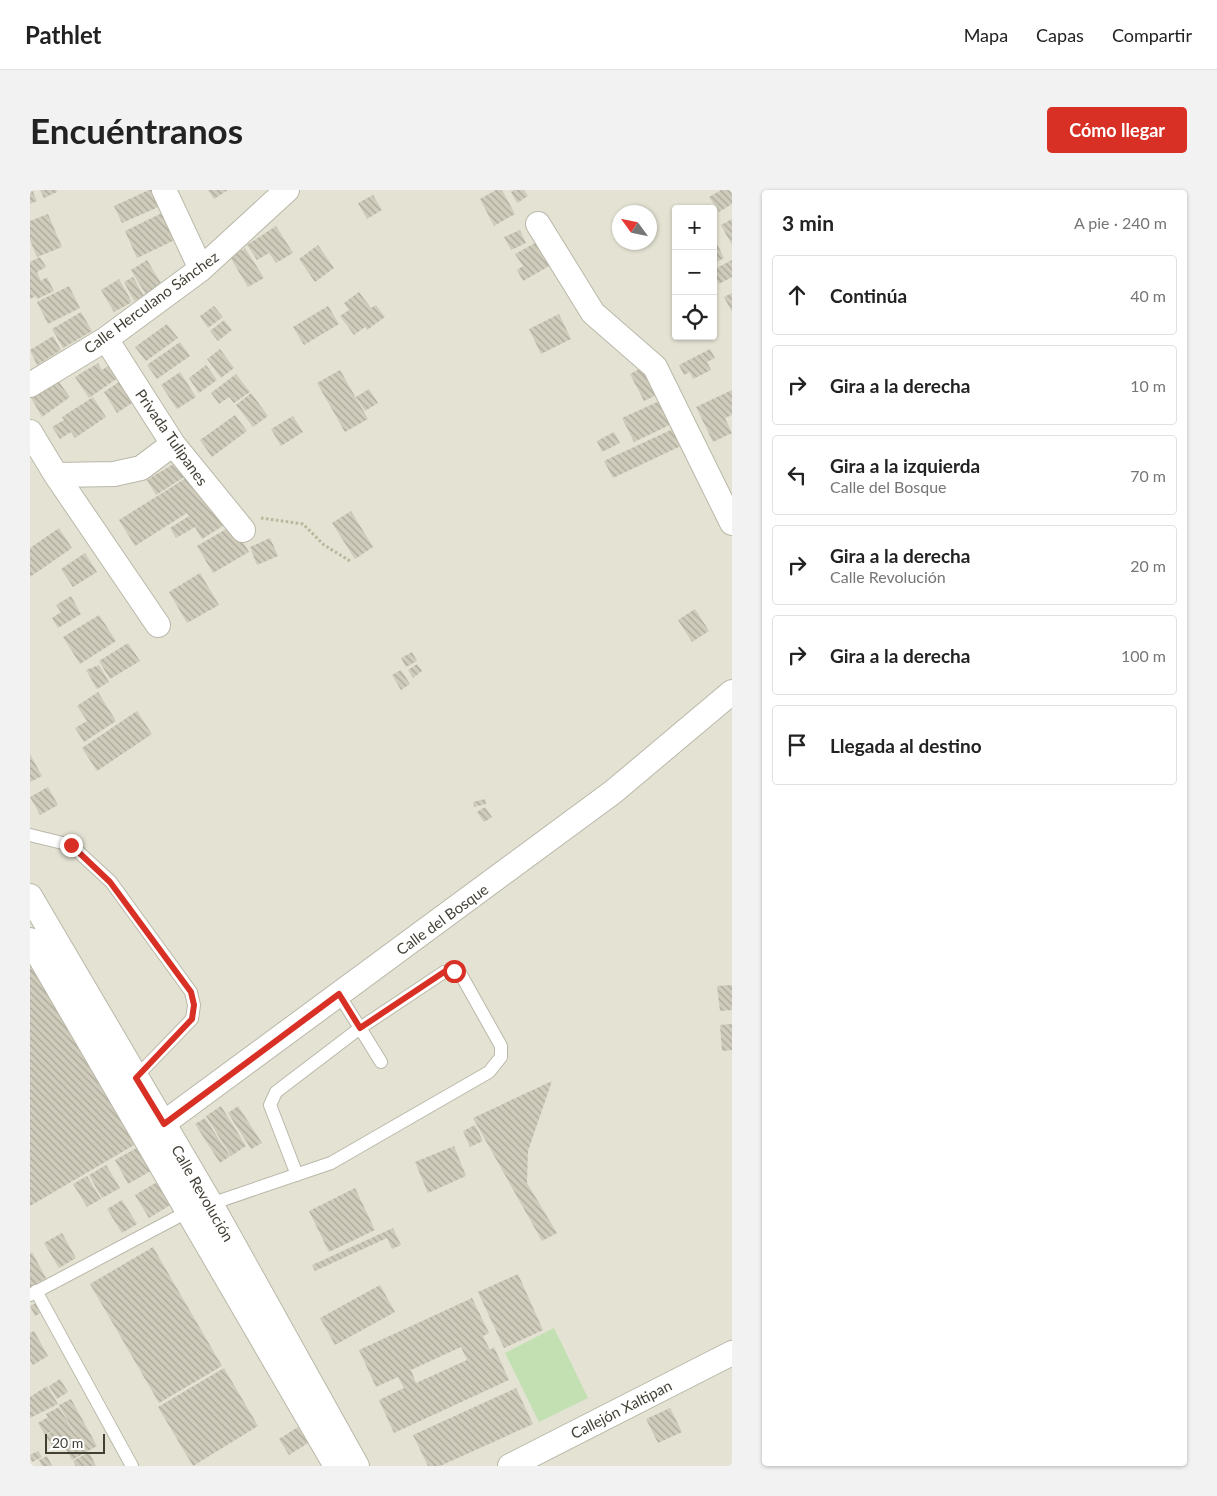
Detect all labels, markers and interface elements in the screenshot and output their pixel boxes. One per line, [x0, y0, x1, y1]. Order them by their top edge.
text: Pathlet [25, 20, 102, 49]
text: Mapa [964, 24, 1008, 46]
text: Capas [1036, 24, 1084, 46]
text: Compartir [1112, 24, 1192, 46]
button: Cómo llegar [1047, 107, 1187, 153]
text: Encuéntranos [30, 109, 243, 151]
north arrow [612, 205, 657, 250]
map controls [672, 205, 717, 340]
button: + [672, 205, 717, 250]
text: 3 min [782, 210, 834, 235]
text: A pie · 240 m [1074, 213, 1167, 232]
street label: Calle Herculano Sánchez [80, 247, 222, 357]
button: − [672, 250, 717, 295]
icon: ahead [783, 281, 811, 309]
text: Continúa [830, 284, 907, 307]
text: 40 m [1130, 286, 1166, 305]
button: locate [672, 295, 717, 340]
icon: right [783, 371, 811, 399]
text: Gira a la derecha [830, 374, 970, 397]
text: 10 m [1130, 376, 1166, 395]
street label: Privada Tulipanes [132, 385, 212, 489]
text: Gira a la izquierda [830, 454, 980, 477]
icon: left [783, 461, 811, 489]
text: 70 m [1130, 466, 1166, 485]
text: Calle del Bosque [830, 477, 947, 496]
text: Gira a la derecha [830, 544, 970, 567]
icon: right [783, 551, 811, 579]
text: 20 m [1130, 556, 1166, 575]
text: Calle Revolución [830, 567, 946, 586]
icon: right [783, 641, 811, 669]
text: Gira a la derecha [830, 644, 970, 667]
text: 100 m [1121, 646, 1166, 665]
icon: arrive [783, 731, 811, 759]
text: Llegada al destino [830, 734, 982, 757]
route end [60, 834, 83, 857]
street label: Calle del Bosque [392, 880, 492, 958]
route start [443, 960, 466, 983]
street label: Calle Revolución [168, 1141, 238, 1245]
street label: Callejón Xaltipan [568, 1376, 674, 1442]
scale bar [45, 1431, 105, 1454]
text: 20 m [52, 1434, 83, 1451]

